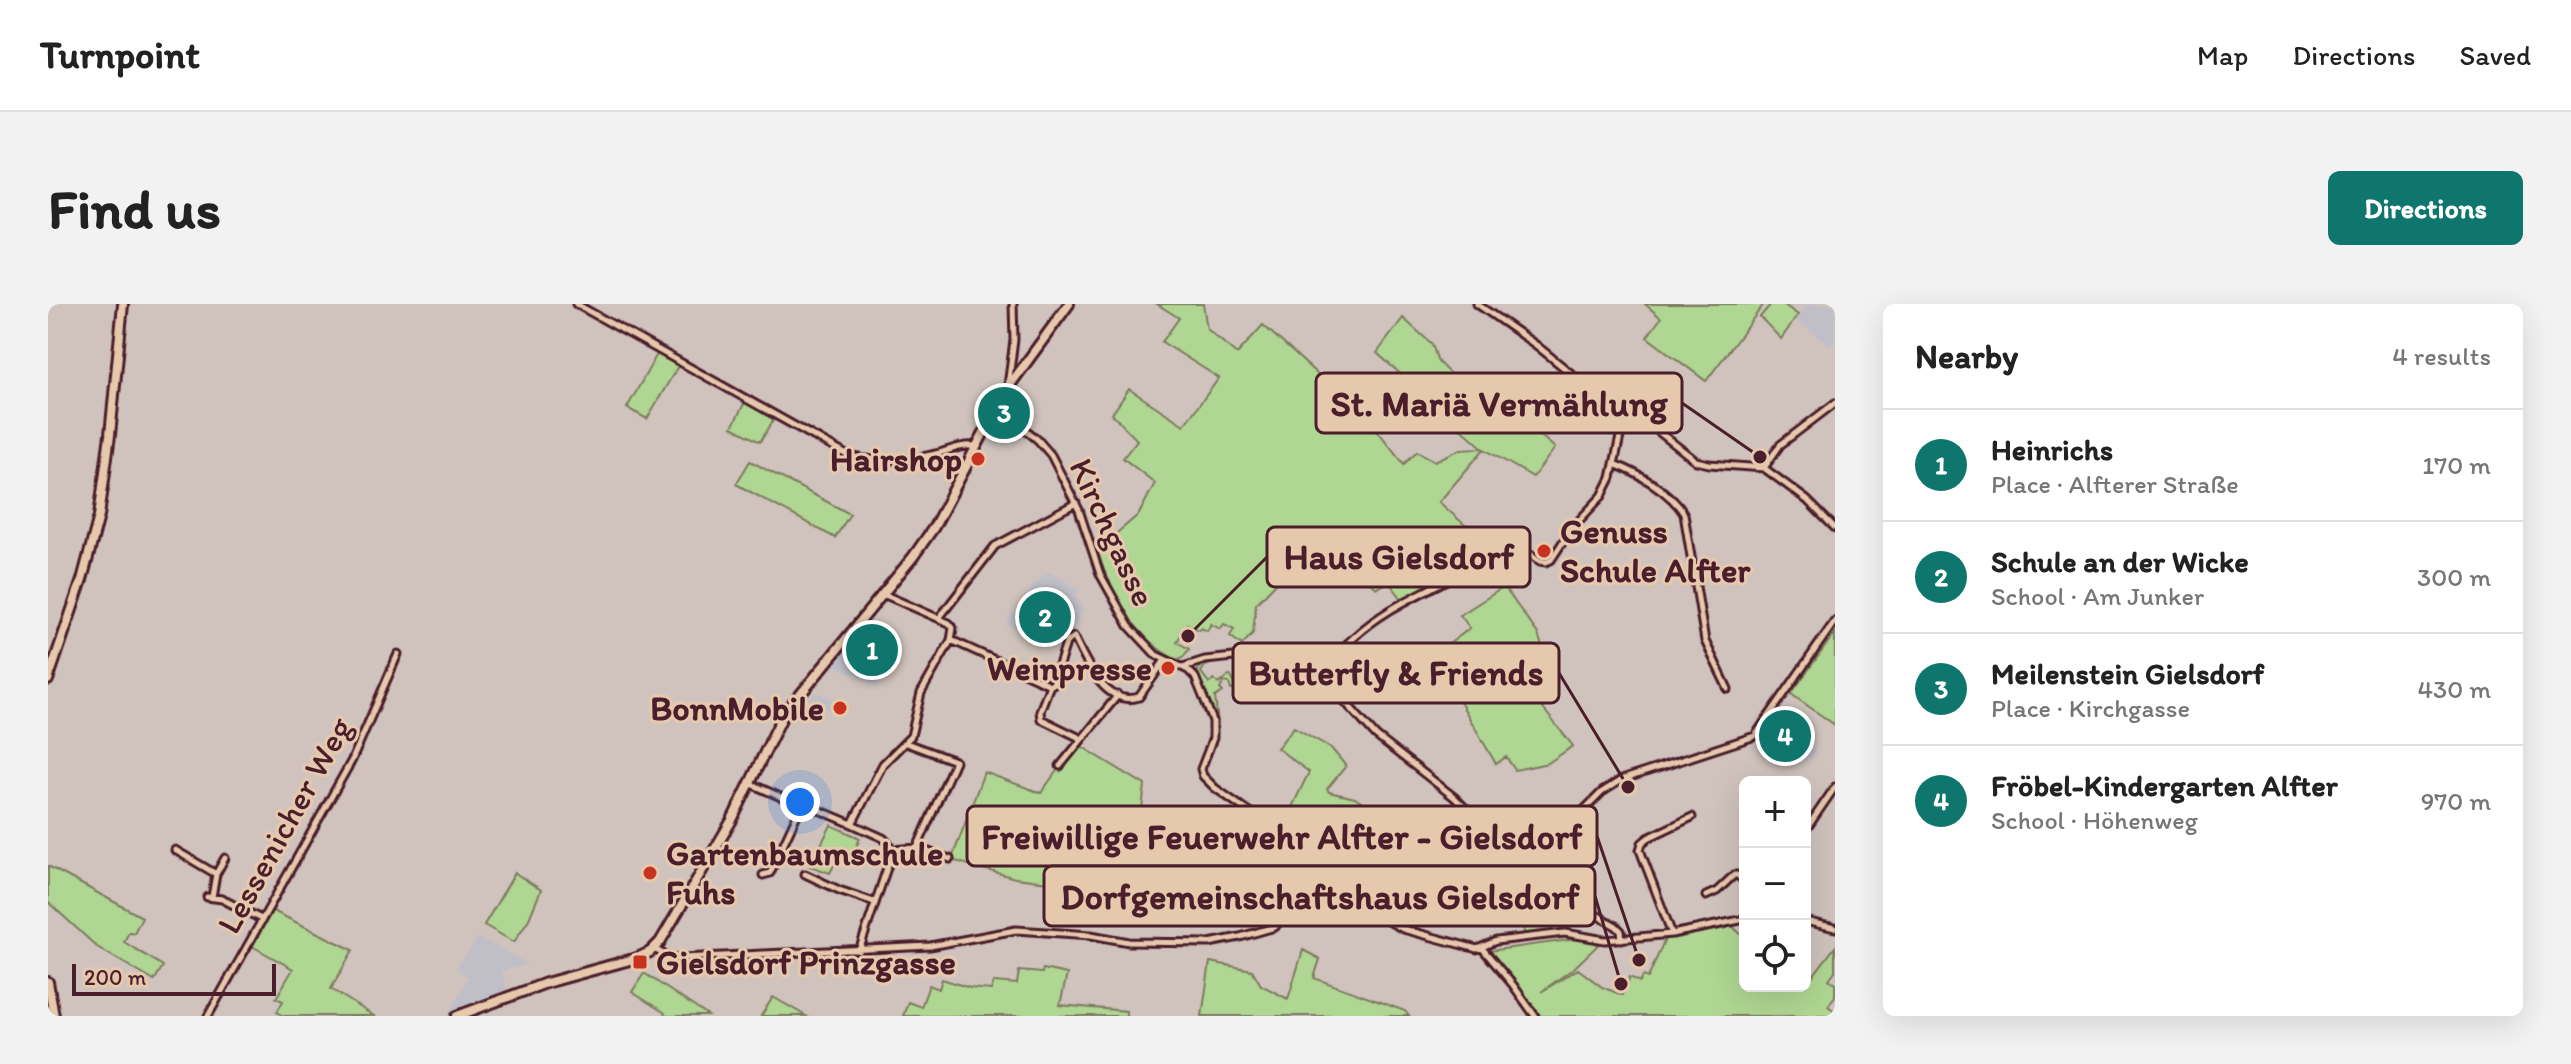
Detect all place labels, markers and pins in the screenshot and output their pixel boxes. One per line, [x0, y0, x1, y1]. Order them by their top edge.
callout: St. Mariä Vermählung [1316, 373, 1682, 433]
pin: 3 [978, 383, 1030, 443]
place label: Hairshop [830, 439, 962, 480]
marker: Hairshop [969, 450, 987, 468]
place label: Genuss Schule Alfter [1560, 511, 1751, 591]
callout: Haus Gielsdorf [1267, 527, 1530, 587]
marker: Genuss Schule Alfter [1535, 542, 1553, 560]
pin: 2 [1019, 587, 1071, 647]
pin: 1 [846, 620, 898, 680]
callout: Butterfly & Friends [1233, 643, 1559, 703]
place label: Weinpresse [987, 648, 1152, 689]
marker: Weinpresse [1159, 659, 1177, 677]
place label: BonnMobile [650, 688, 824, 729]
marker: BonnMobile [831, 699, 849, 717]
pin: 4 [1759, 706, 1811, 766]
callout: Freiwillige Feuerwehr Alfter - Gielsdorf [967, 806, 1597, 866]
place label: Gartenbaumschule Fuhs [666, 833, 944, 913]
marker: Gartenbaumschule Fuhs [641, 864, 659, 882]
callout: Dorfgemeinschaftshaus Gielsdorf [1044, 866, 1595, 926]
place label: Gielsdorf Prinzgasse [656, 942, 956, 983]
marker: Gielsdorf Prinzgasse [631, 953, 649, 971]

